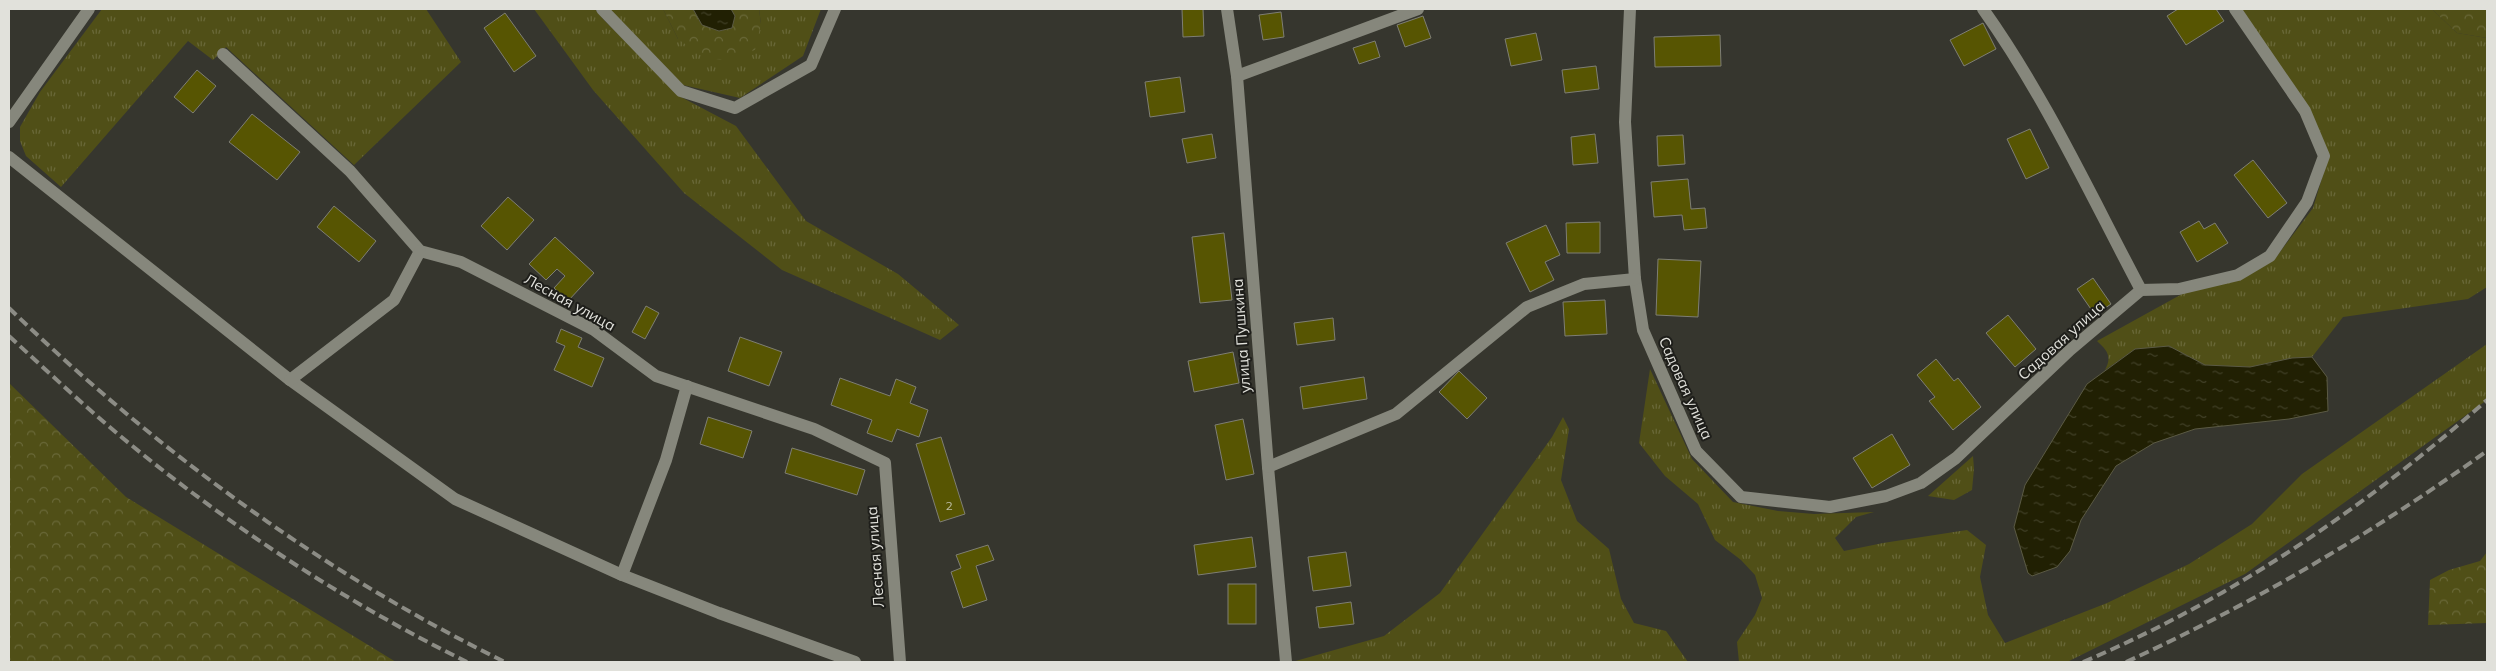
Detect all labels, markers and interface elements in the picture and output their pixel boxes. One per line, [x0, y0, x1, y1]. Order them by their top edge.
street label: Лесная улица [521, 269, 619, 335]
street label: улица Пушкина [1228, 278, 1254, 394]
street label: Садовая улица [2014, 296, 2108, 384]
street label: Садовая улица [1655, 334, 1717, 442]
house number: 2 [945, 498, 953, 513]
street label: Лесная улица [862, 506, 888, 608]

